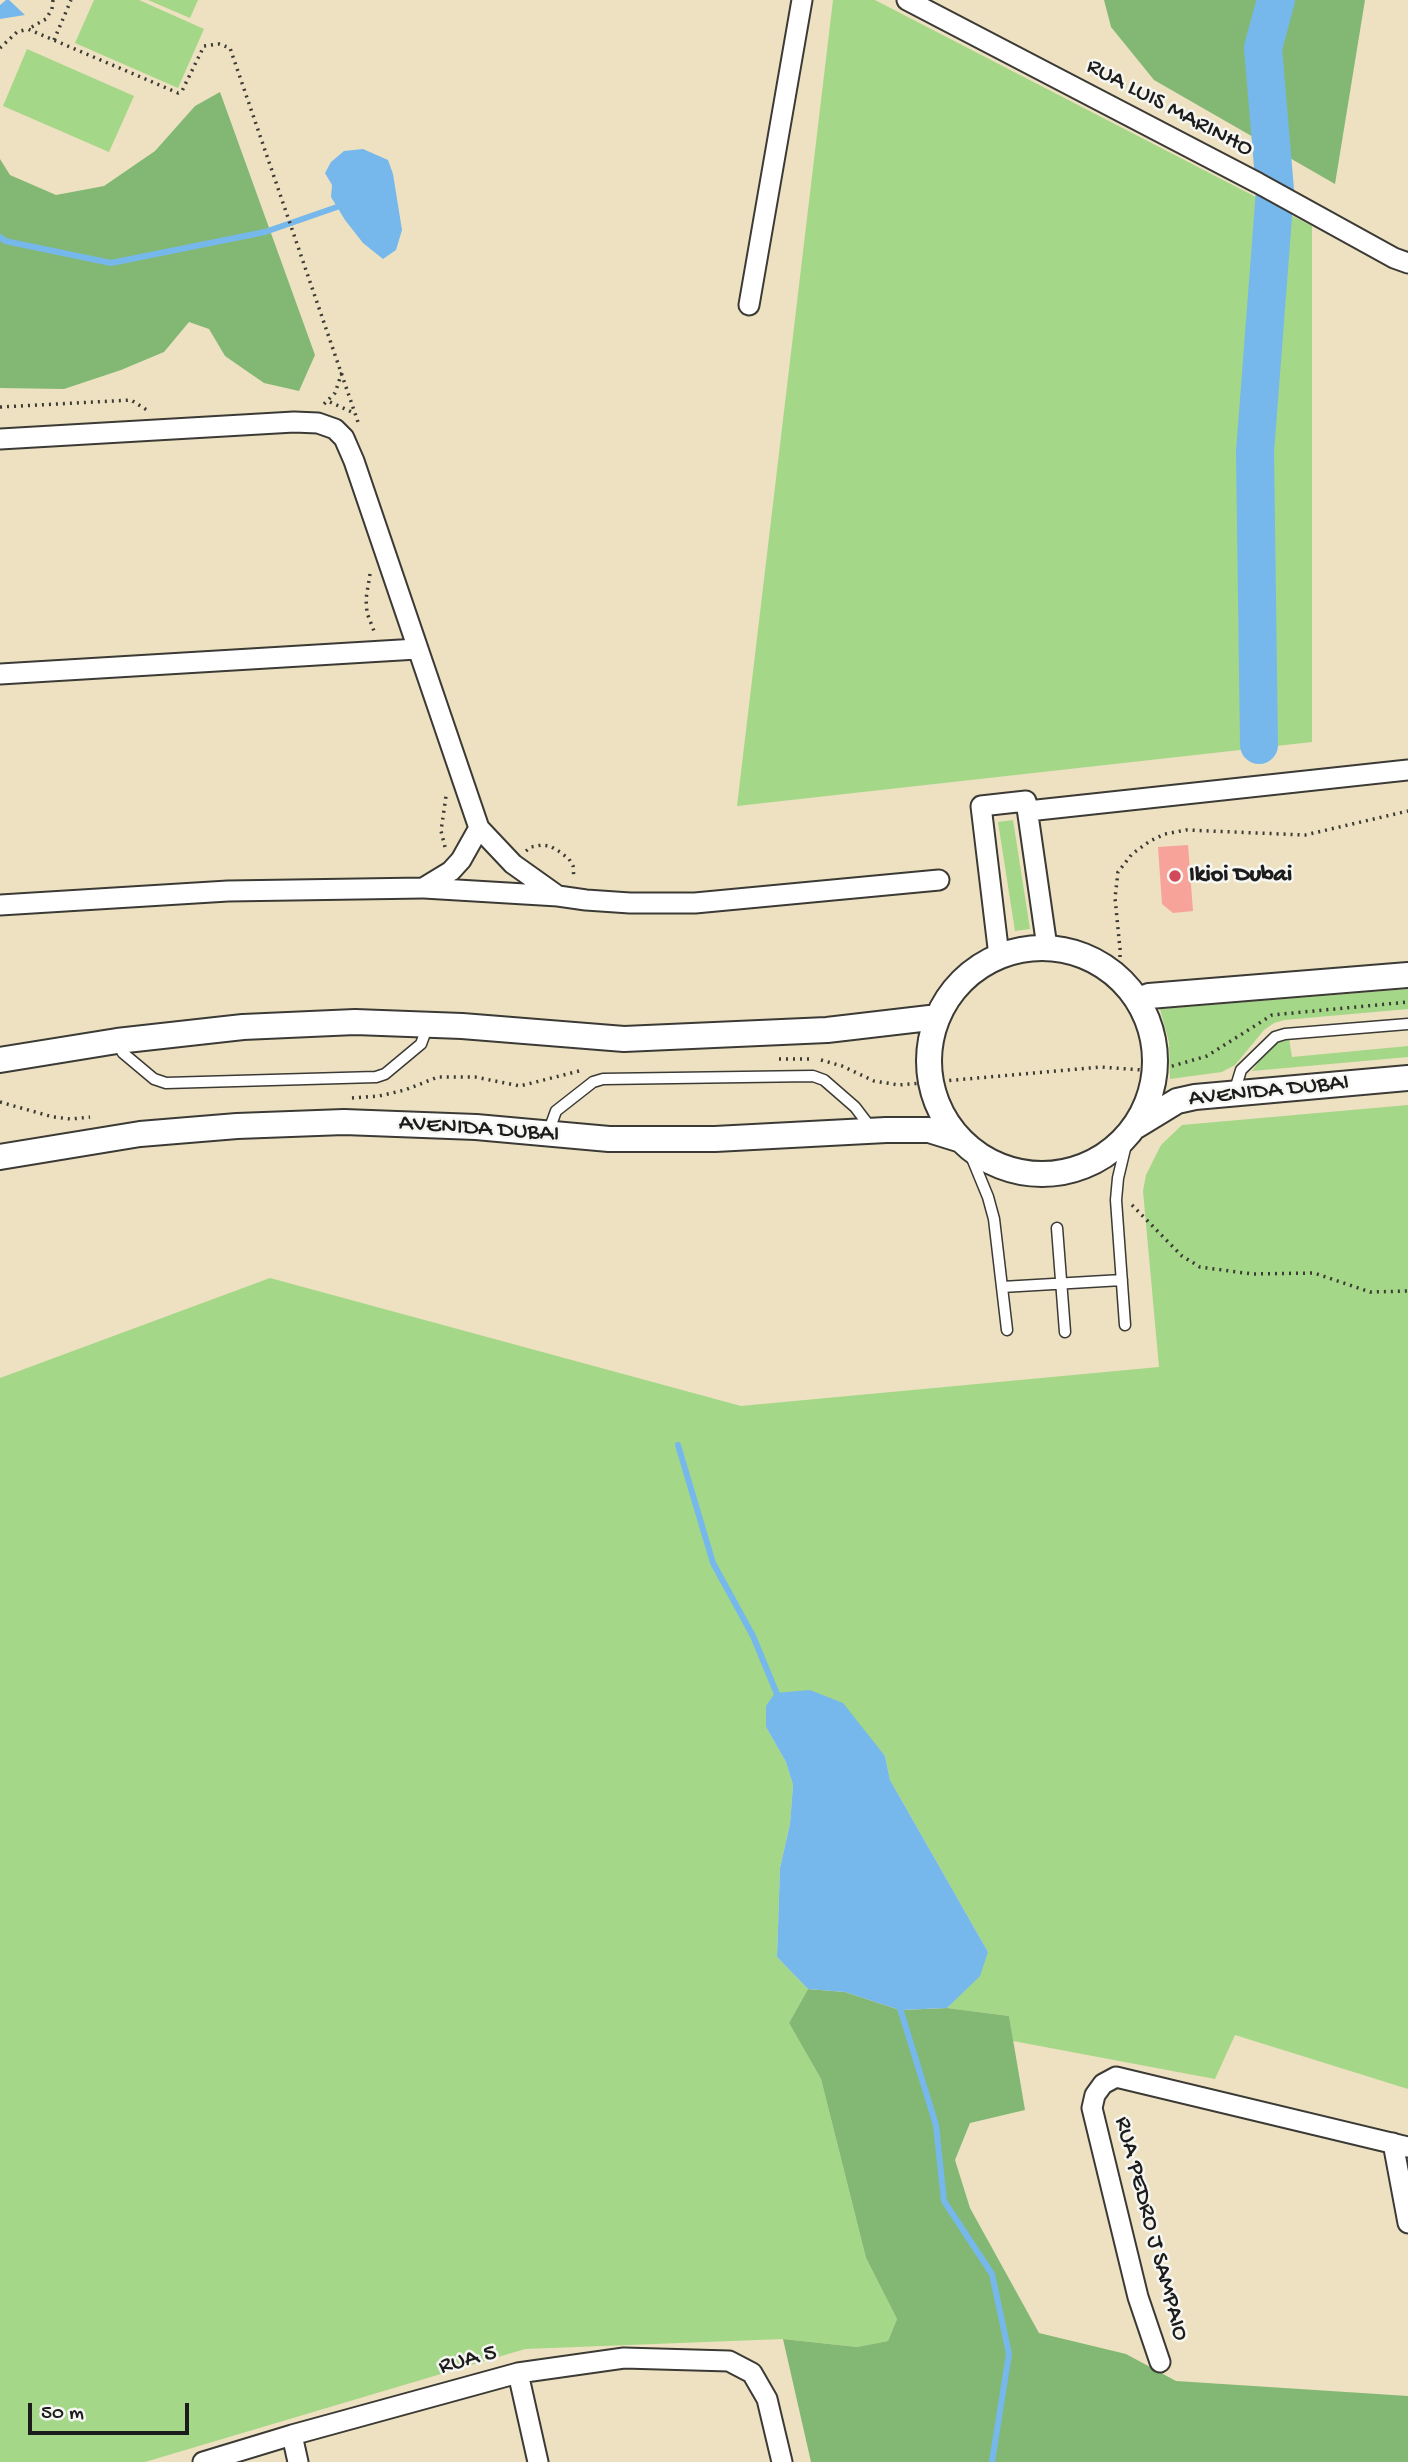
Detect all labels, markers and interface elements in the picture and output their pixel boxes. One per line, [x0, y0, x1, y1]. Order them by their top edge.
street label: RUA LUIS MARINHO [1081, 53, 1257, 165]
place label: Ikioi Dubai [1189, 862, 1292, 890]
marker: Ikioi Dubai [1167, 868, 1183, 884]
street label: AVENIDA DUBAI [1187, 1069, 1351, 1115]
street label: AVENIDA DUBAI [398, 1110, 560, 1150]
street label: RUA PEDRO J SAMPAIO [1106, 2114, 1194, 2344]
street label: RUA 5 [436, 2339, 500, 2383]
scale bar [32, 2388, 192, 2432]
text: 50 m [41, 2402, 84, 2427]

